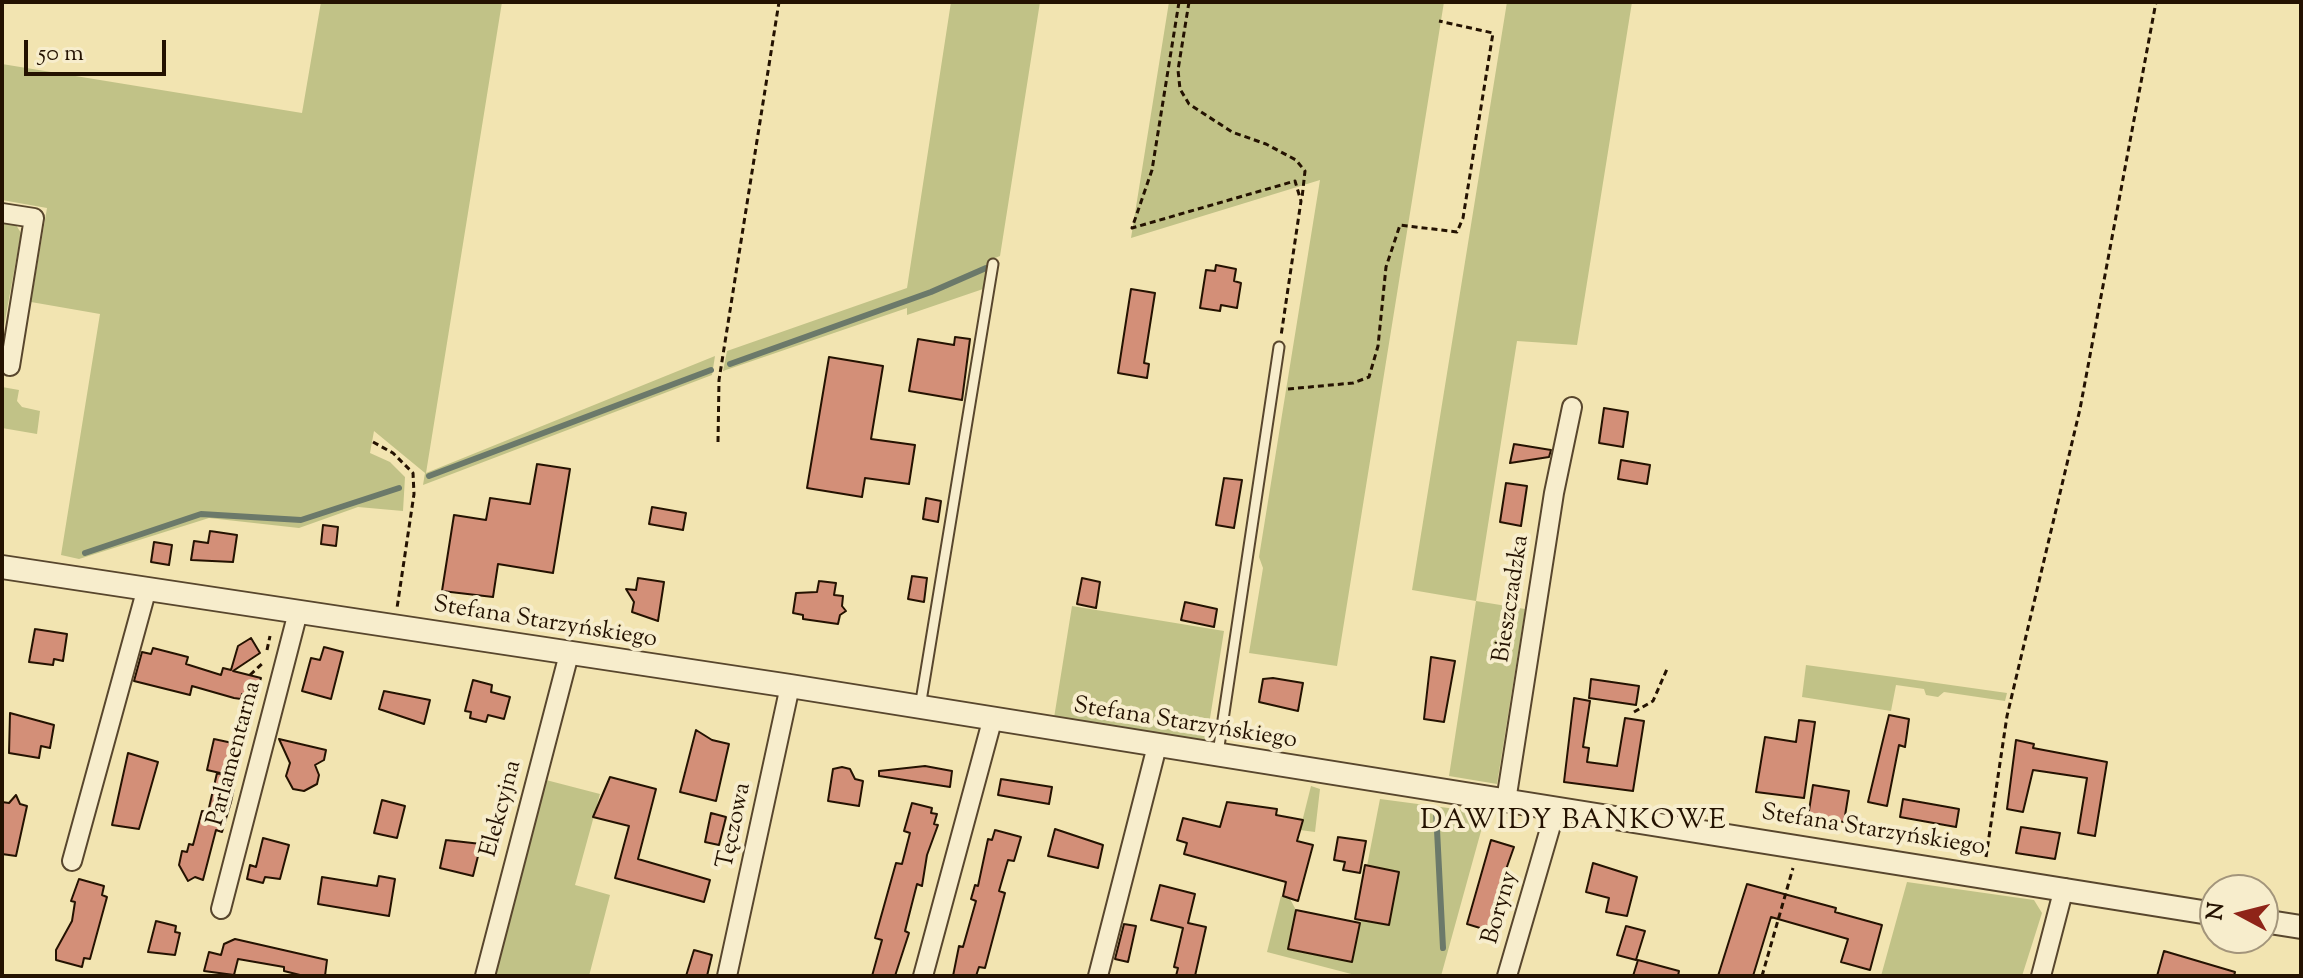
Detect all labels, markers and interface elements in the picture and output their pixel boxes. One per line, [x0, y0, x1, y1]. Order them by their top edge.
scale bar [28, 24, 170, 74]
text: 50 m [38, 37, 84, 71]
street label: Bieszczadzka [1489, 533, 1537, 665]
street label: Stefana Starzyńskiego [431, 592, 659, 656]
street label: Parlamentarna [203, 679, 269, 829]
street label: Stefana Starzyńskiego [1071, 693, 1299, 757]
street label: Elekcyjna [476, 758, 530, 860]
street label: Tęczowa [713, 780, 759, 872]
street label: Stefana Starzyńskiego [1759, 800, 1987, 864]
district label: DAWIDY BANKOWE [1420, 806, 1728, 840]
street label: Boryny [1478, 868, 1526, 948]
north arrow [2199, 874, 2279, 954]
text: N [2200, 901, 2234, 922]

